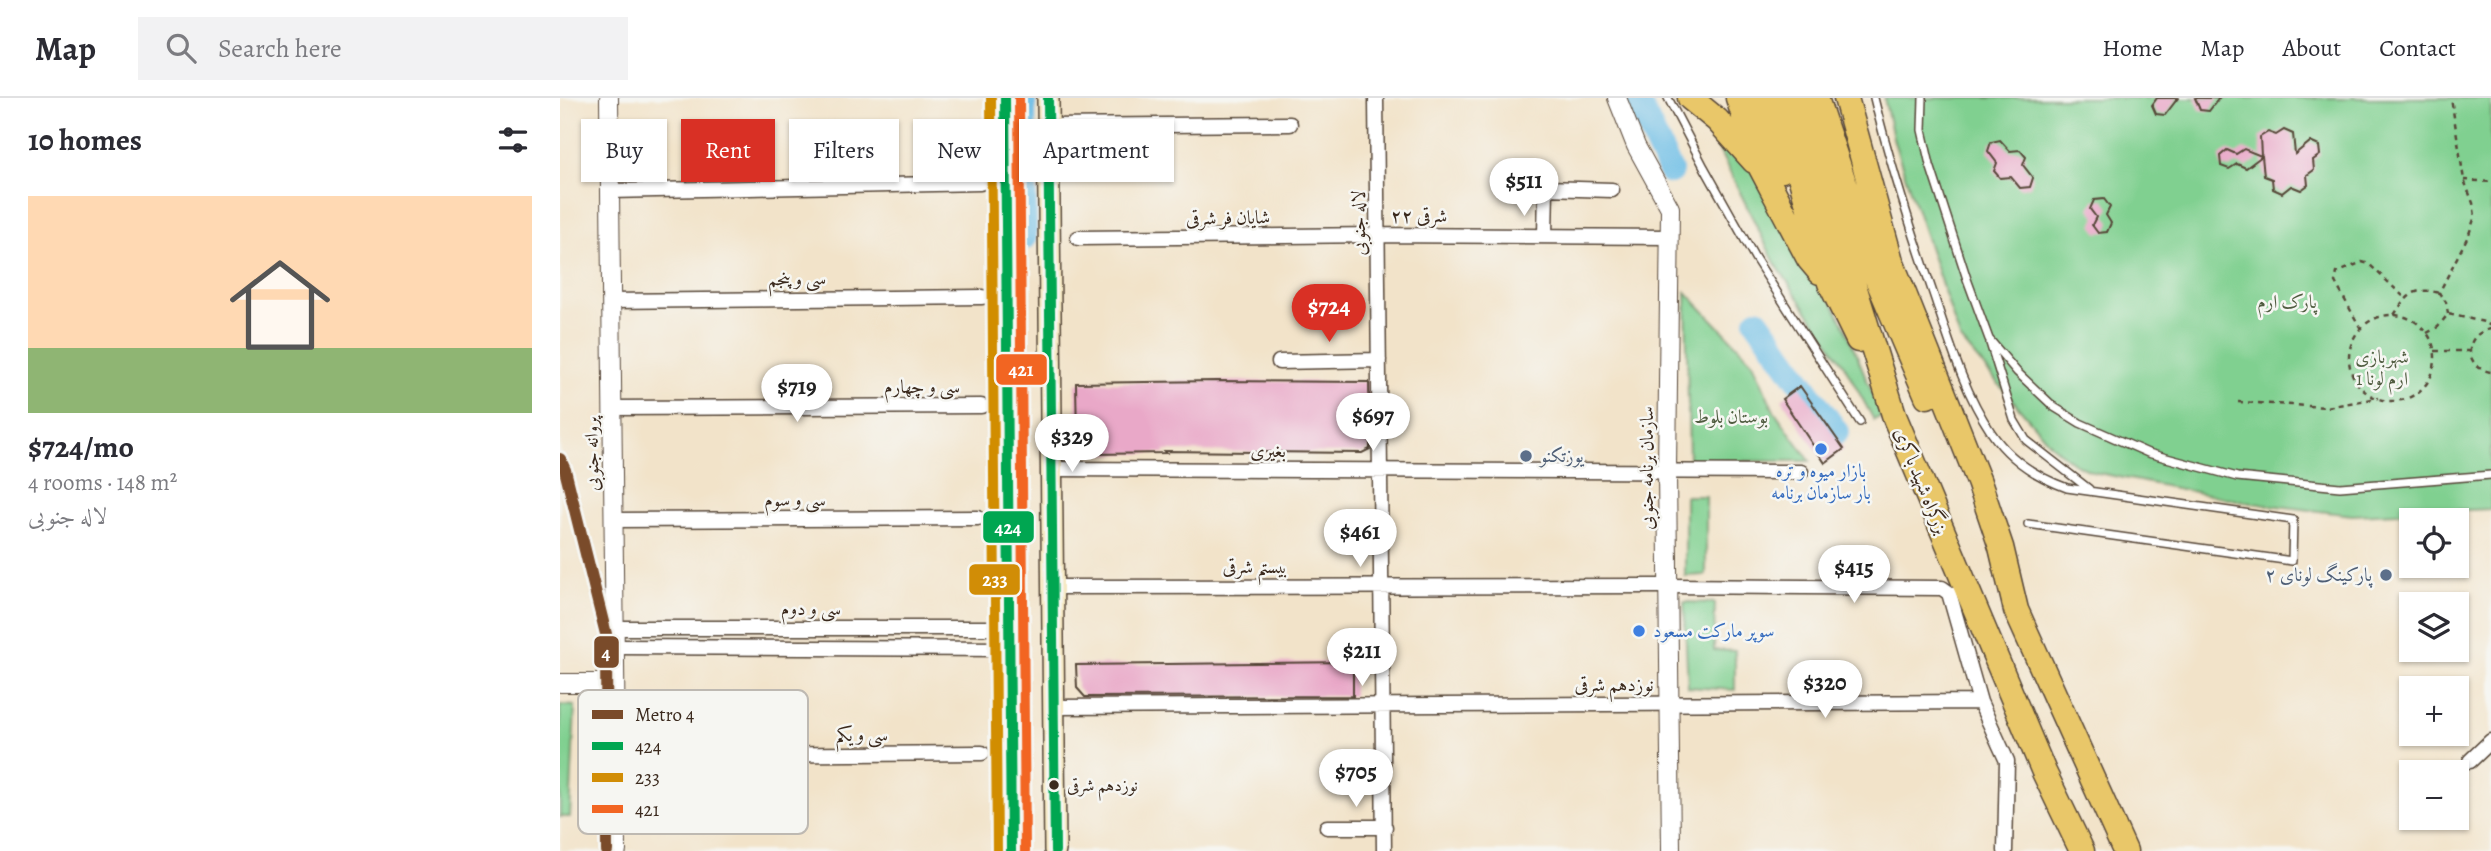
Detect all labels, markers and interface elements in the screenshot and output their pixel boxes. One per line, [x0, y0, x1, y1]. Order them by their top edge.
search box [138, 17, 628, 80]
text: Map [35, 26, 96, 71]
icon: search [162, 29, 200, 67]
text: Search here [218, 31, 342, 66]
text: Home [2102, 32, 2163, 64]
text: Map [2201, 32, 2245, 64]
text: About [2283, 32, 2341, 64]
text: Contact [2379, 32, 2456, 64]
chip: Buy [581, 119, 667, 182]
chip: Rent [681, 119, 775, 182]
chip: Filters [789, 119, 899, 182]
chip: New [913, 119, 1005, 182]
chip: Apartment [1019, 119, 1174, 182]
text: 10 homes [28, 120, 142, 160]
icon: filters [494, 121, 532, 159]
pin: $511 [1483, 158, 1565, 218]
text: $511 [1505, 165, 1543, 196]
street label: لاله جنوبی [1345, 190, 1374, 256]
street label: ۲۲ شرقی [1391, 203, 1447, 229]
street label: شایان فر شرقی [1186, 204, 1270, 232]
icon: home [217, 242, 343, 368]
street label: سی و پنجم [768, 265, 826, 298]
pin: $724 [1288, 285, 1370, 344]
park label: پارک ارم [2257, 289, 2318, 318]
text: $724 [1308, 291, 1350, 322]
park label: شهربازی ارم لونا 1 [2355, 344, 2409, 395]
line badge: 421 [995, 353, 1048, 386]
text: 421 [1009, 357, 1034, 383]
pin: $719 [756, 364, 838, 424]
text: $719 [777, 371, 817, 402]
street label: سی و چهارم [884, 374, 960, 403]
pin: $697 [1332, 394, 1414, 453]
text: $697 [1352, 400, 1394, 431]
park label: بوستان بلوط [1694, 404, 1768, 430]
street label: سازمان برنامه جنوبی [1634, 406, 1661, 530]
pin: $329 [1031, 414, 1113, 474]
street label: پروانه جنوبی [578, 415, 607, 491]
text: $329 [1051, 421, 1093, 452]
street label: بزرگراه شهید باکری [1888, 424, 1954, 539]
text: $724/mo [28, 427, 134, 467]
street label: بغیری [1250, 438, 1286, 464]
marker: بازار میوه و تره بار سازمان برنامه [1813, 441, 1829, 457]
place label: یوزتکنو [1538, 443, 1585, 469]
marker: یوزتکنو [1518, 448, 1534, 464]
place label: بازار میوه و تره بار سازمان برنامه [1771, 458, 1871, 506]
text: 4 rooms · 148 m² [28, 467, 177, 498]
street label: سی و سوم [764, 487, 826, 516]
text: لاله جنوبی [28, 501, 107, 532]
map controls [2399, 508, 2469, 830]
button: locate [2399, 508, 2469, 578]
line badge: 424 [982, 510, 1035, 544]
pin: $461 [1319, 510, 1401, 569]
text: 424 [994, 515, 1022, 541]
text: $461 [1340, 516, 1380, 547]
pin: $415 [1813, 546, 1895, 605]
text: $415 [1834, 552, 1874, 583]
street label: بیستم شرقی [1223, 554, 1287, 586]
place label: پارکینگ لونای ۲ [2265, 562, 2373, 588]
line badge: 233 [968, 563, 1021, 596]
text: 233 [982, 567, 1008, 593]
marker: پارکینگ لونای ۲ [2378, 567, 2394, 583]
button: layers [2399, 592, 2469, 662]
street label: سی و دوم [781, 596, 841, 625]
place label: سوپر مارکت مسعود [1653, 618, 1775, 644]
marker: سوپر مارکت مسعود [1631, 623, 1647, 639]
pin: $211 [1321, 628, 1403, 688]
line badge: 4 [593, 635, 620, 669]
text: $211 [1343, 635, 1381, 666]
text: 4 [602, 640, 611, 666]
pin: $320 [1784, 660, 1866, 720]
text: $320 [1803, 667, 1847, 698]
street label: نوزدهم شرقی [1574, 672, 1654, 703]
button: + [2399, 676, 2469, 746]
legend [578, 690, 808, 834]
text: Metro 4 [635, 702, 695, 728]
street label: سی و یکم [836, 722, 888, 752]
text: 424 [635, 734, 662, 760]
pin: $705 [1315, 750, 1397, 809]
text: $705 [1335, 756, 1377, 787]
button: − [2399, 760, 2469, 830]
text: 233 [635, 765, 660, 791]
place label: نوزدهم شرقی [1067, 774, 1138, 801]
marker: نوزدهم شرقی [1047, 778, 1061, 792]
text: 421 [635, 797, 660, 823]

